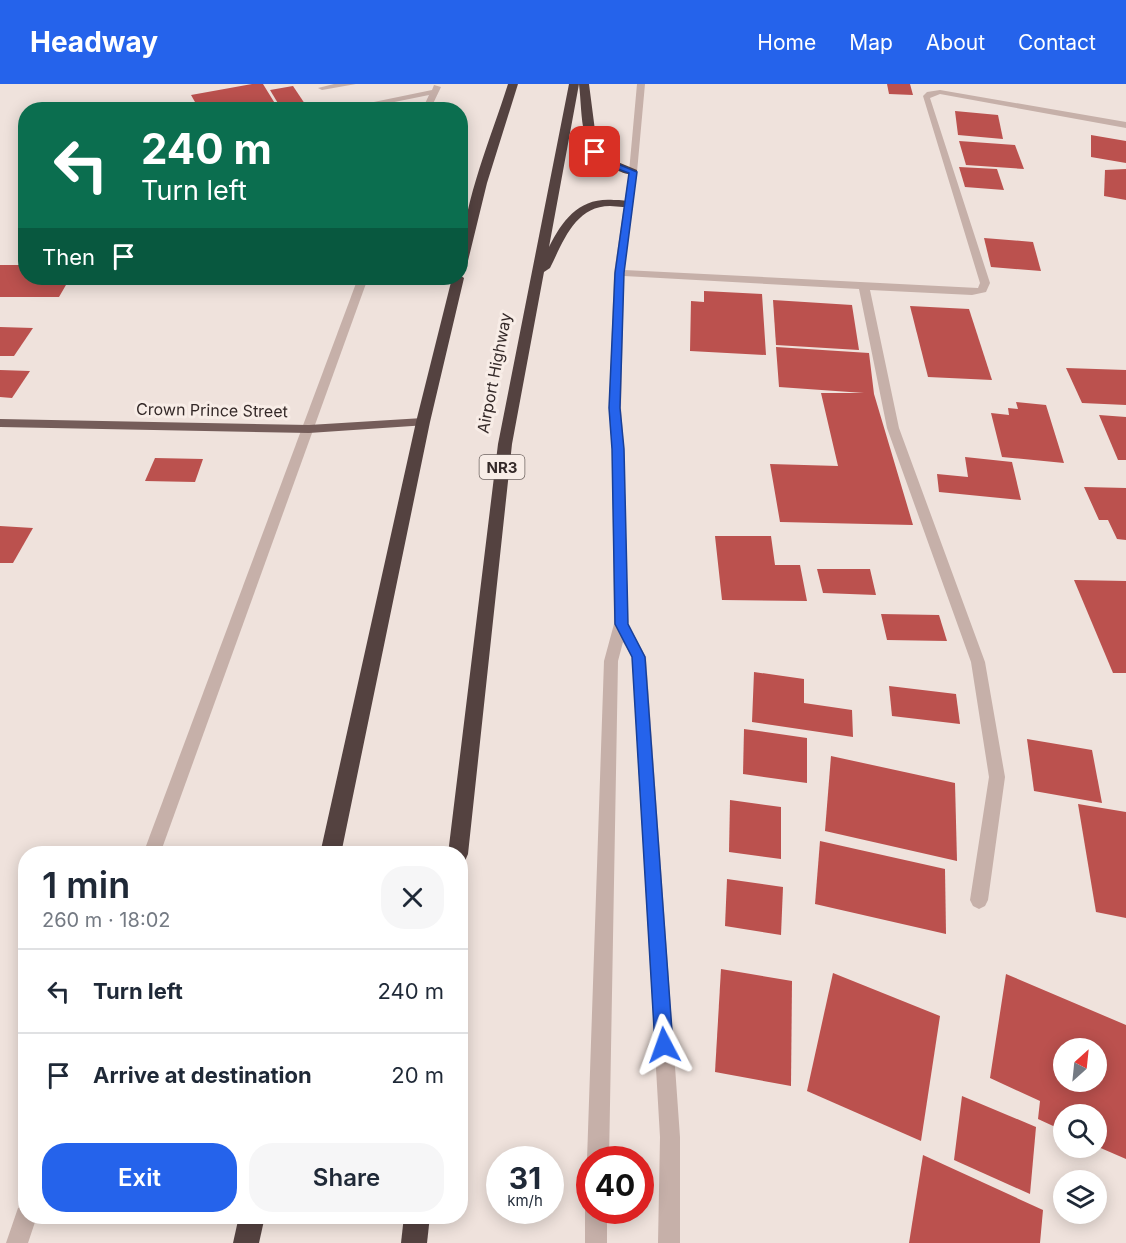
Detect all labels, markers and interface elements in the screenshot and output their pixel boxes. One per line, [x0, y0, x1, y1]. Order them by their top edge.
text: Headway [30, 25, 158, 59]
text: Home [757, 30, 816, 55]
text: Map [849, 30, 893, 55]
text: About [926, 30, 985, 55]
text: Contact [1018, 30, 1096, 55]
text: 240 m [141, 123, 272, 174]
icon: left [42, 126, 120, 204]
pin [569, 126, 620, 177]
icon: arrive [578, 135, 611, 168]
text: Turn left [141, 174, 247, 207]
icon: arrive [107, 240, 140, 273]
text: Then [42, 244, 95, 270]
street label: Airport Highway [472, 311, 516, 435]
street label: Crown Prince Street [136, 399, 288, 421]
road number: NR3 [480, 455, 524, 479]
text: 1 min [42, 863, 130, 907]
button: close [381, 866, 444, 929]
text: 260 m · 18:02 [42, 908, 170, 932]
icon: left [42, 975, 75, 1008]
text: Turn left [93, 978, 183, 1004]
text: 240 m [377, 978, 444, 1004]
position arrow [632, 1013, 696, 1077]
north arrow [1053, 1038, 1107, 1092]
map controls [1053, 1038, 1107, 1224]
icon: arrive [42, 1059, 75, 1092]
text: Arrive at destination [93, 1062, 312, 1088]
text: 20 m [391, 1062, 444, 1088]
button: search [1053, 1104, 1107, 1158]
button: Exit [42, 1143, 237, 1212]
button: Share [249, 1143, 444, 1212]
speed limit sign: 40 [576, 1146, 654, 1224]
text: 31 [509, 1160, 541, 1196]
button: layers [1053, 1170, 1107, 1224]
text: km/h [507, 1191, 543, 1210]

